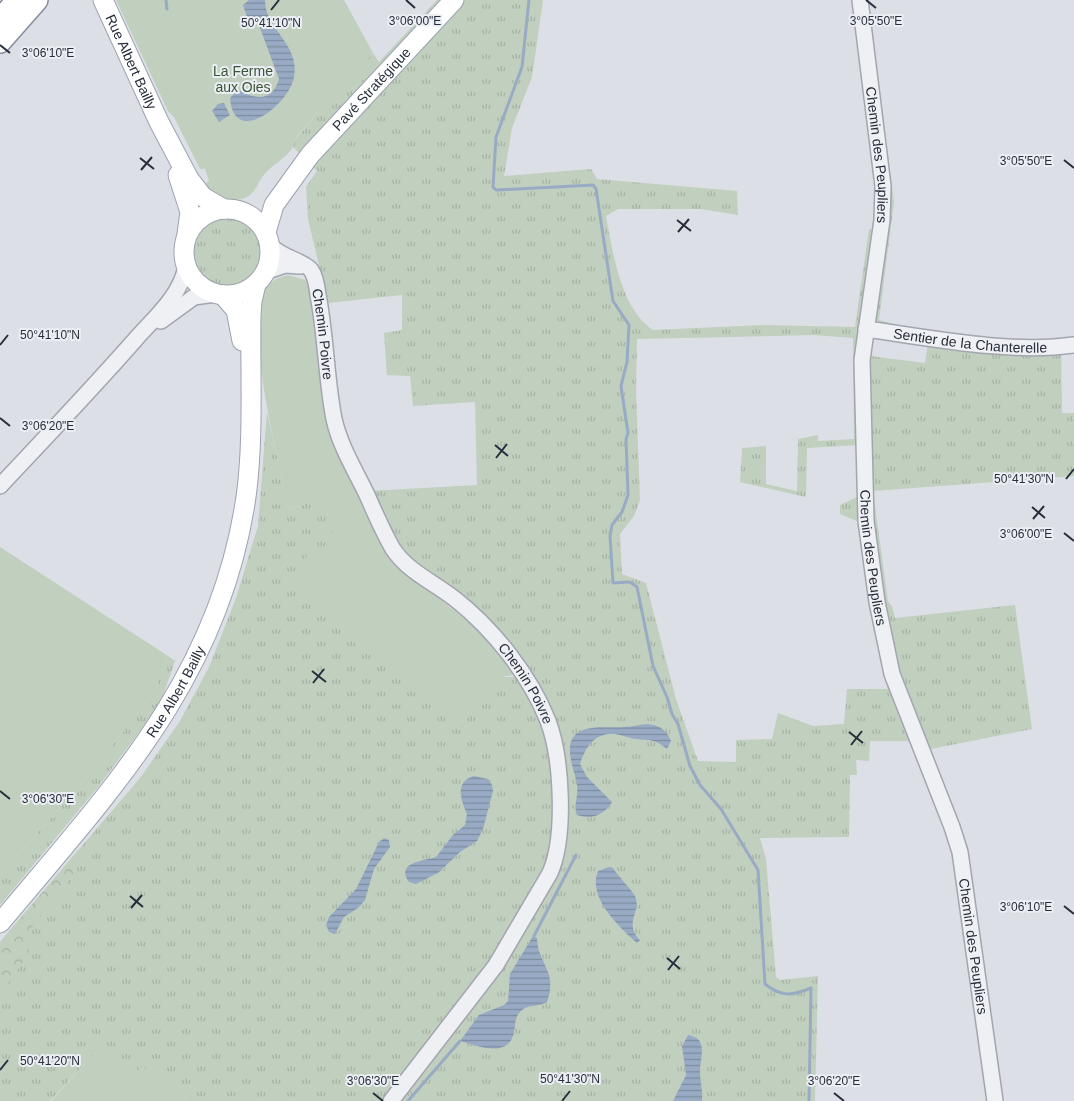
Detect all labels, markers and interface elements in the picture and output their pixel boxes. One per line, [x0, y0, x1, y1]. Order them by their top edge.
street label: Rue Albert Bailly [103, 12, 160, 112]
text: 3°06'00"E [389, 14, 441, 28]
text: 3°05'50"E [850, 14, 902, 28]
text: 50°41'10"N [241, 16, 301, 30]
street label: Pavé Stratégique [329, 44, 414, 134]
text: 3°06'10"E [22, 46, 74, 60]
park label: La Ferme aux Oies [213, 63, 273, 95]
street label: Chemin des Peupliers [863, 86, 891, 223]
text: 3°05'50"E [1000, 154, 1052, 168]
street label: Chemin Poivre [309, 288, 336, 381]
street label: Sentier de la Chanterelle [892, 325, 1047, 356]
text: 50°41'10"N [20, 328, 80, 342]
text: 3°06'20"E [22, 419, 74, 433]
text: 50°41'30"N [994, 472, 1054, 486]
street label: Chemin des Peupliers [857, 489, 890, 627]
text: 3°06'00"E [1000, 527, 1052, 541]
street label: Chemin Poivre [495, 640, 556, 726]
street label: Rue Albert Bailly [143, 643, 208, 740]
text: 3°06'30"E [22, 792, 74, 806]
street label: Chemin des Peupliers [956, 877, 991, 1015]
text: 3°06'10"E [1000, 900, 1052, 914]
text: 50°41'20"N [20, 1054, 80, 1068]
text: 50°41'30"N [540, 1072, 600, 1086]
text: 3°06'30"E [347, 1074, 399, 1088]
text: 3°06'20"E [808, 1074, 860, 1088]

